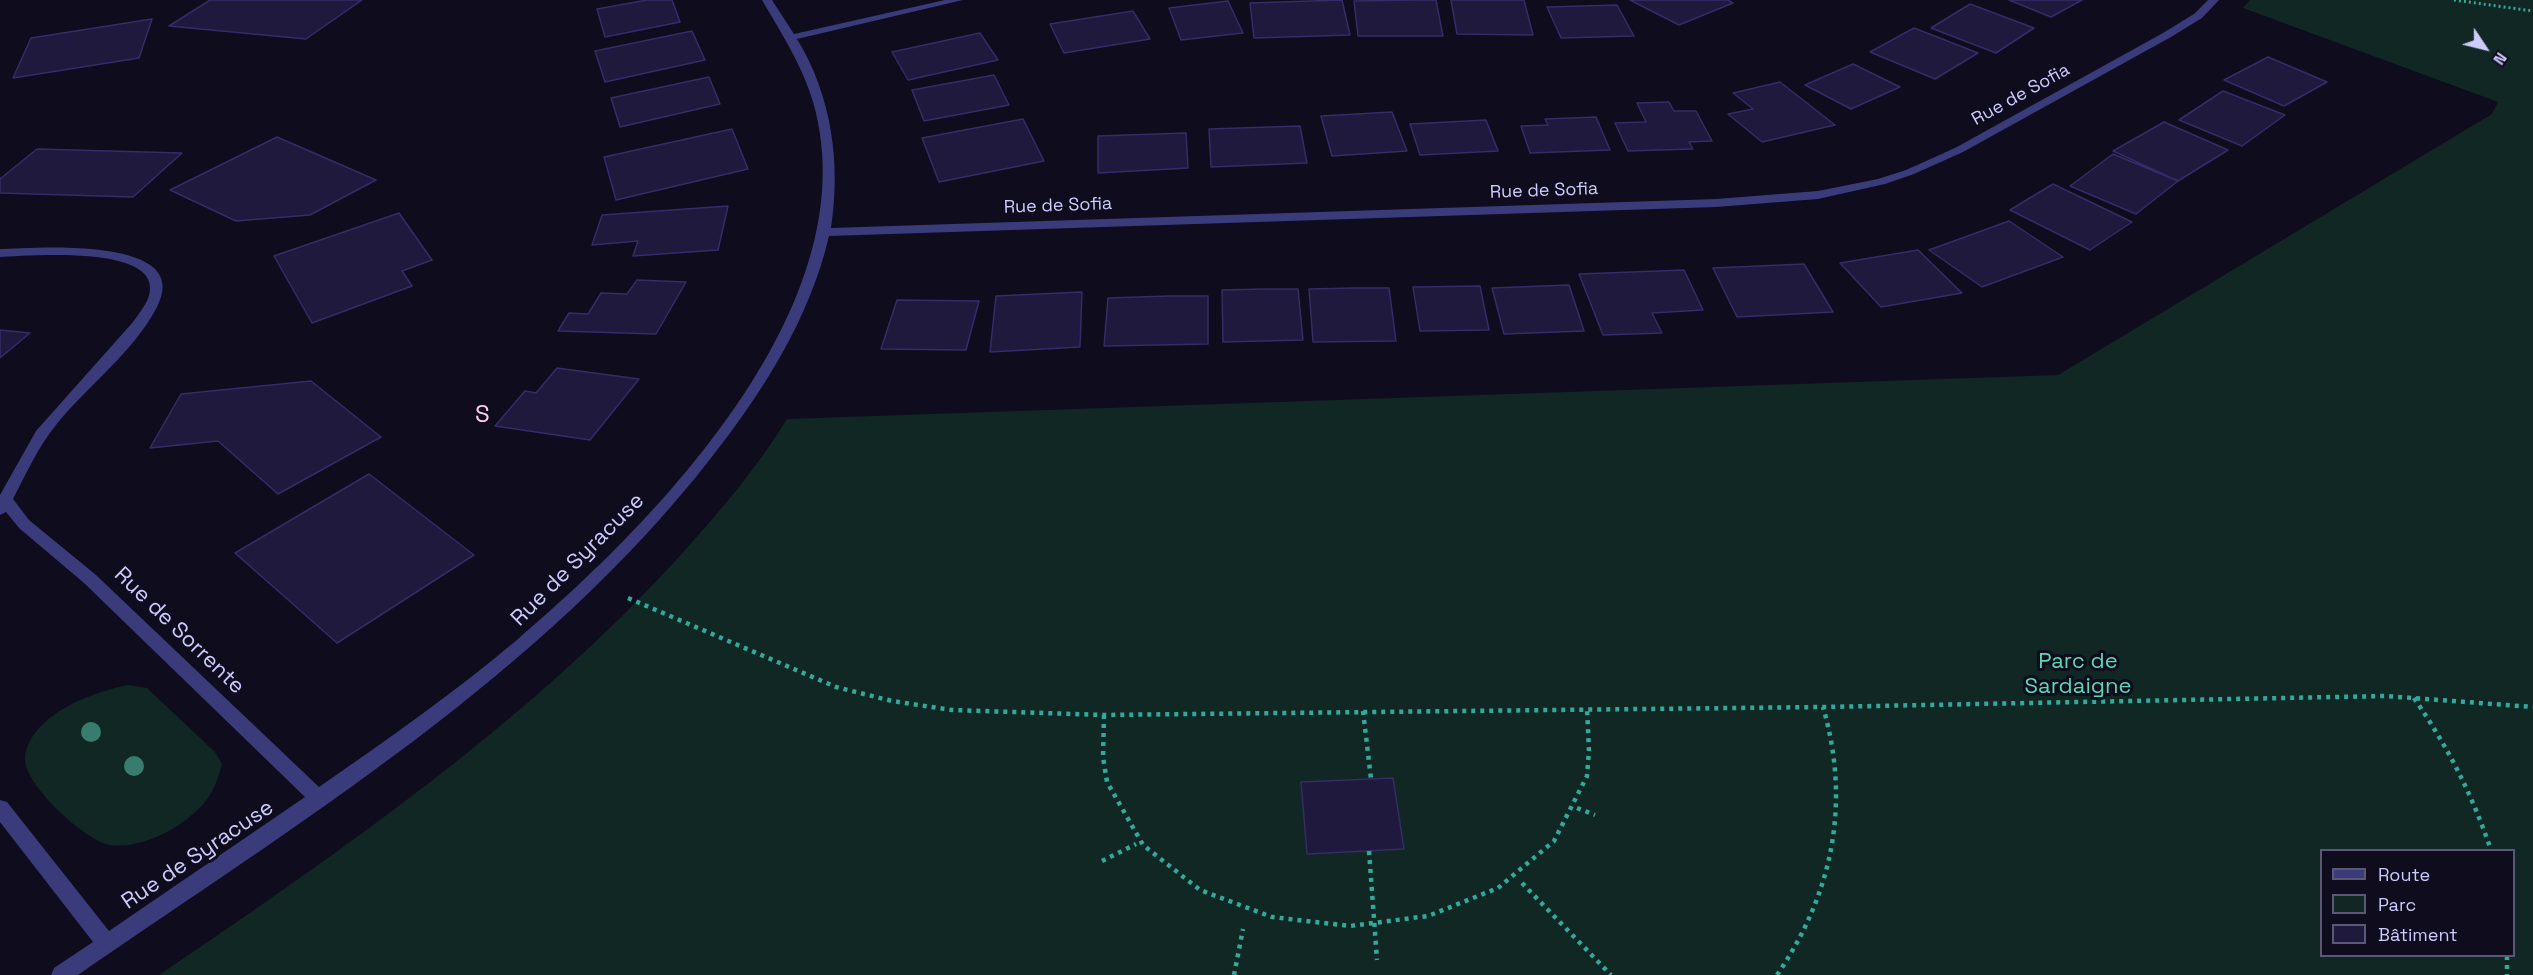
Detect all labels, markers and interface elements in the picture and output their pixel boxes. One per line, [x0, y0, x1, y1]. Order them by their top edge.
north arrow [2455, 18, 2515, 78]
text: N [2488, 48, 2512, 69]
street label: Rue de Sofia [1968, 59, 2074, 131]
street label: Rue de Sofia [1489, 178, 1599, 204]
street label: Rue de Sofia [1003, 193, 1113, 219]
district label: S [475, 401, 491, 429]
street label: Rue de Syracuse [506, 488, 650, 632]
street label: Rue de Sorrente [108, 562, 250, 700]
park label: Parc de Sardaigne [2025, 649, 2131, 700]
street label: Rue de Syracuse [117, 794, 279, 916]
legend [2320, 849, 2515, 957]
text: Route [2378, 863, 2430, 886]
text: Parc [2378, 893, 2416, 916]
text: Bâtiment [2378, 923, 2458, 946]

